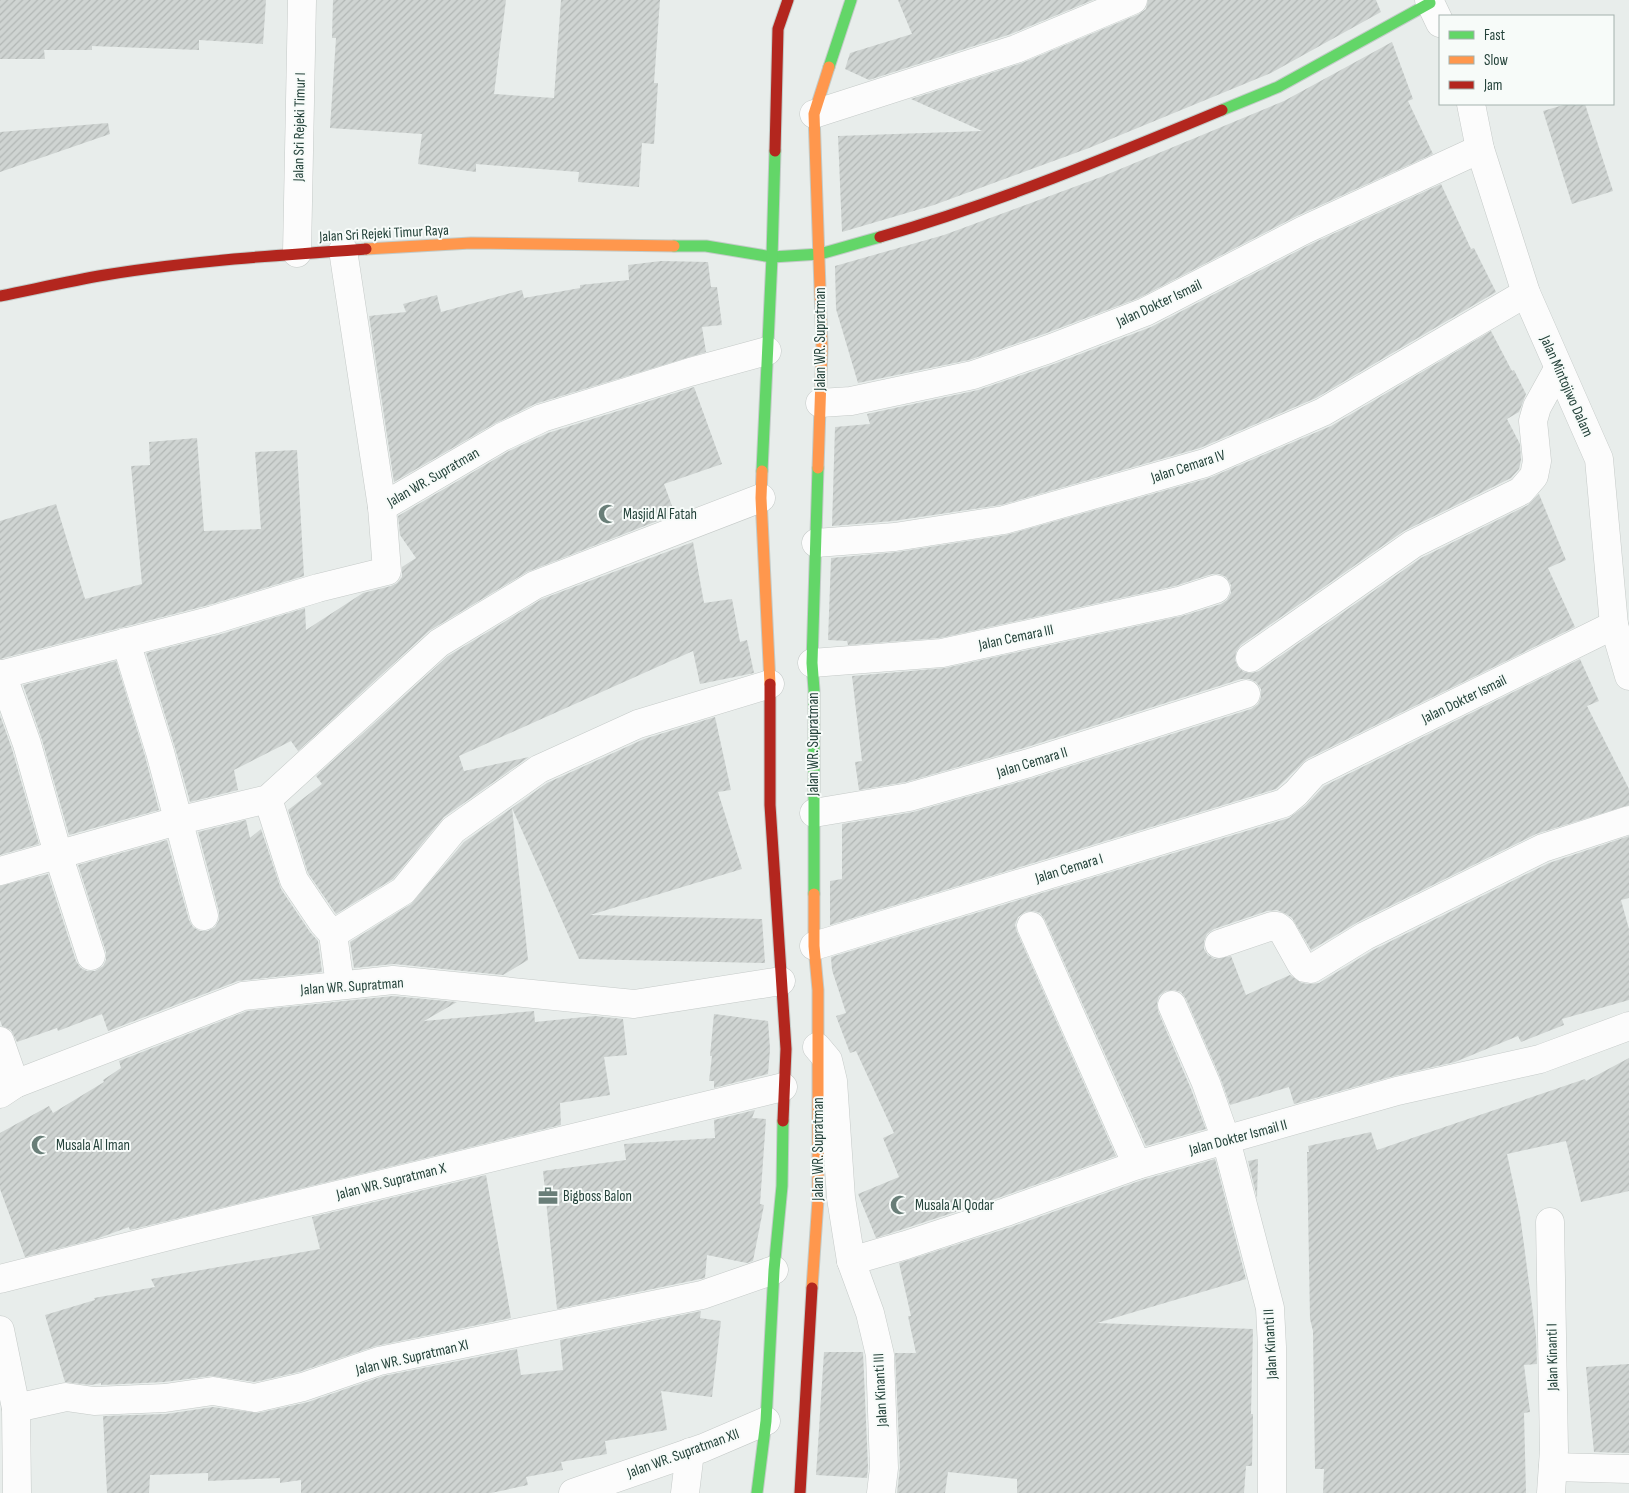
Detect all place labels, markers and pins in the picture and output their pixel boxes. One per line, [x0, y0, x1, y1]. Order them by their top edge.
mosque icon: Masjid Al Fatah [597, 503, 619, 525]
place label: Masjid Al Fatah [623, 505, 697, 524]
mosque icon: Musala Al Iman [30, 1134, 52, 1156]
place label: Musala Al Iman [56, 1136, 130, 1155]
office icon: Bigboss Balon [537, 1185, 559, 1207]
place label: Bigboss Balon [563, 1187, 632, 1206]
mosque icon: Musala Al Qodar [889, 1194, 911, 1216]
place label: Musala Al Qodar [915, 1196, 995, 1215]

